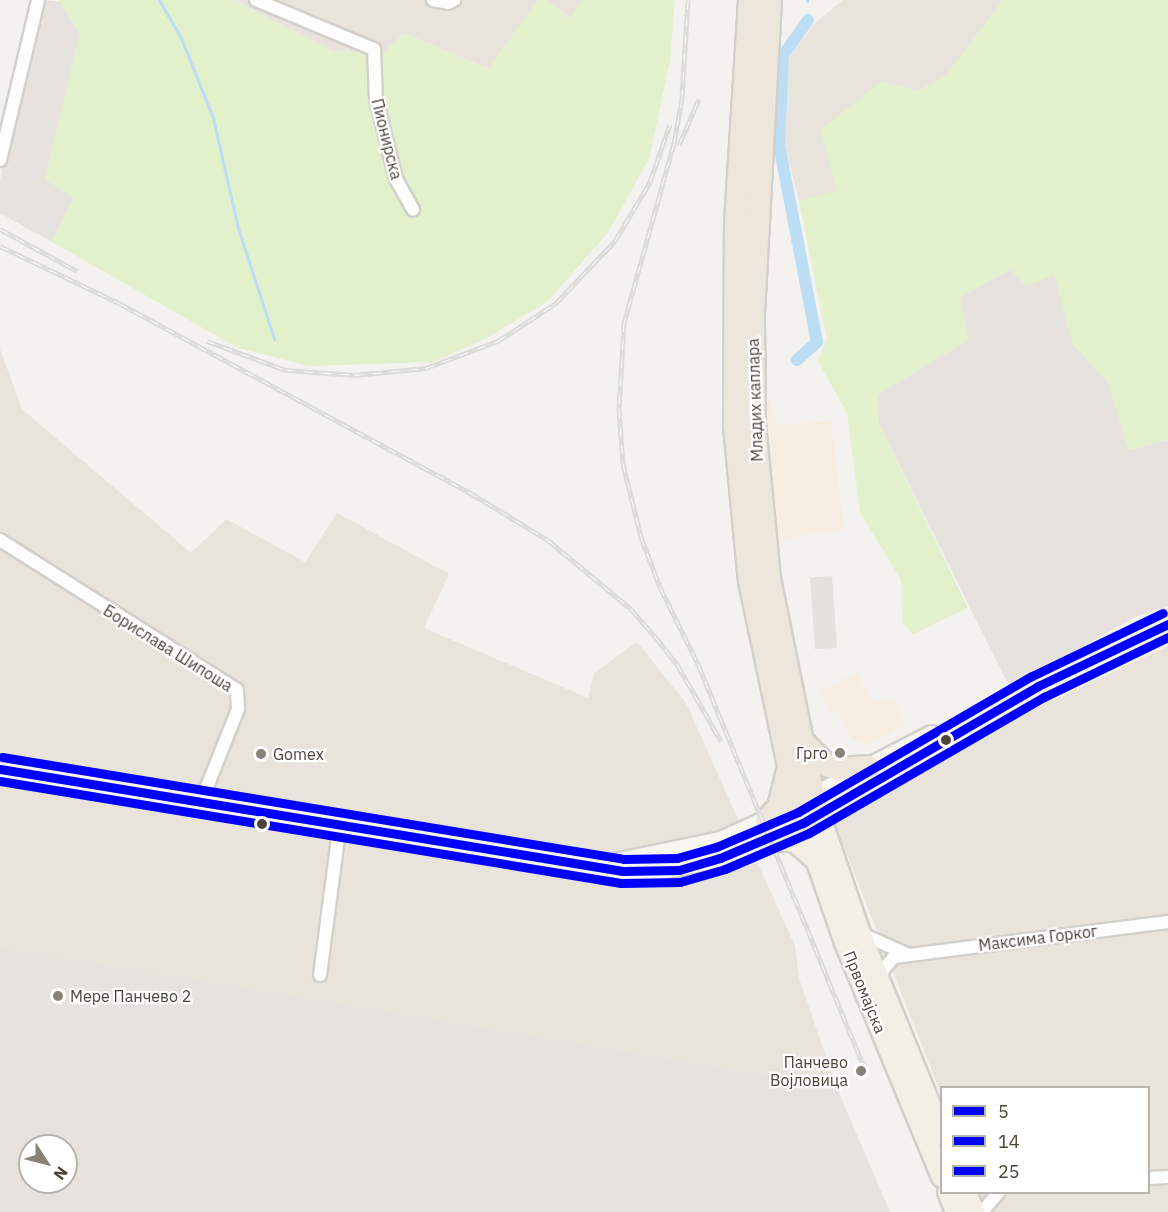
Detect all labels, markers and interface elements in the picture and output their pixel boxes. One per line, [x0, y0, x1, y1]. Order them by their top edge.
street label: Пионирска [368, 97, 406, 181]
street label: Младих каплара [743, 338, 767, 462]
street label: Борислава Шипоша [100, 600, 236, 696]
unlabelled marker [940, 734, 952, 746]
place label: Грго [796, 743, 828, 763]
place label: Gomex [273, 744, 324, 764]
marker: Грго [833, 746, 847, 760]
marker: Gomex [254, 747, 268, 761]
unlabelled marker [256, 818, 268, 830]
street label: Максима Горког [977, 921, 1099, 955]
street label: Првомајска [840, 948, 890, 1036]
place label: Мере Панчево 2 [70, 986, 191, 1006]
marker: Мере Панчево 2 [51, 989, 65, 1003]
place label: Панчево Војловица [770, 1052, 848, 1090]
marker: Панчево Војловица [852, 1062, 870, 1080]
legend [940, 1086, 1150, 1194]
text: 5 [998, 1100, 1009, 1123]
text: 14 [998, 1130, 1020, 1153]
north arrow [18, 1134, 78, 1194]
text: 25 [998, 1160, 1020, 1183]
text: N [49, 1163, 72, 1184]

